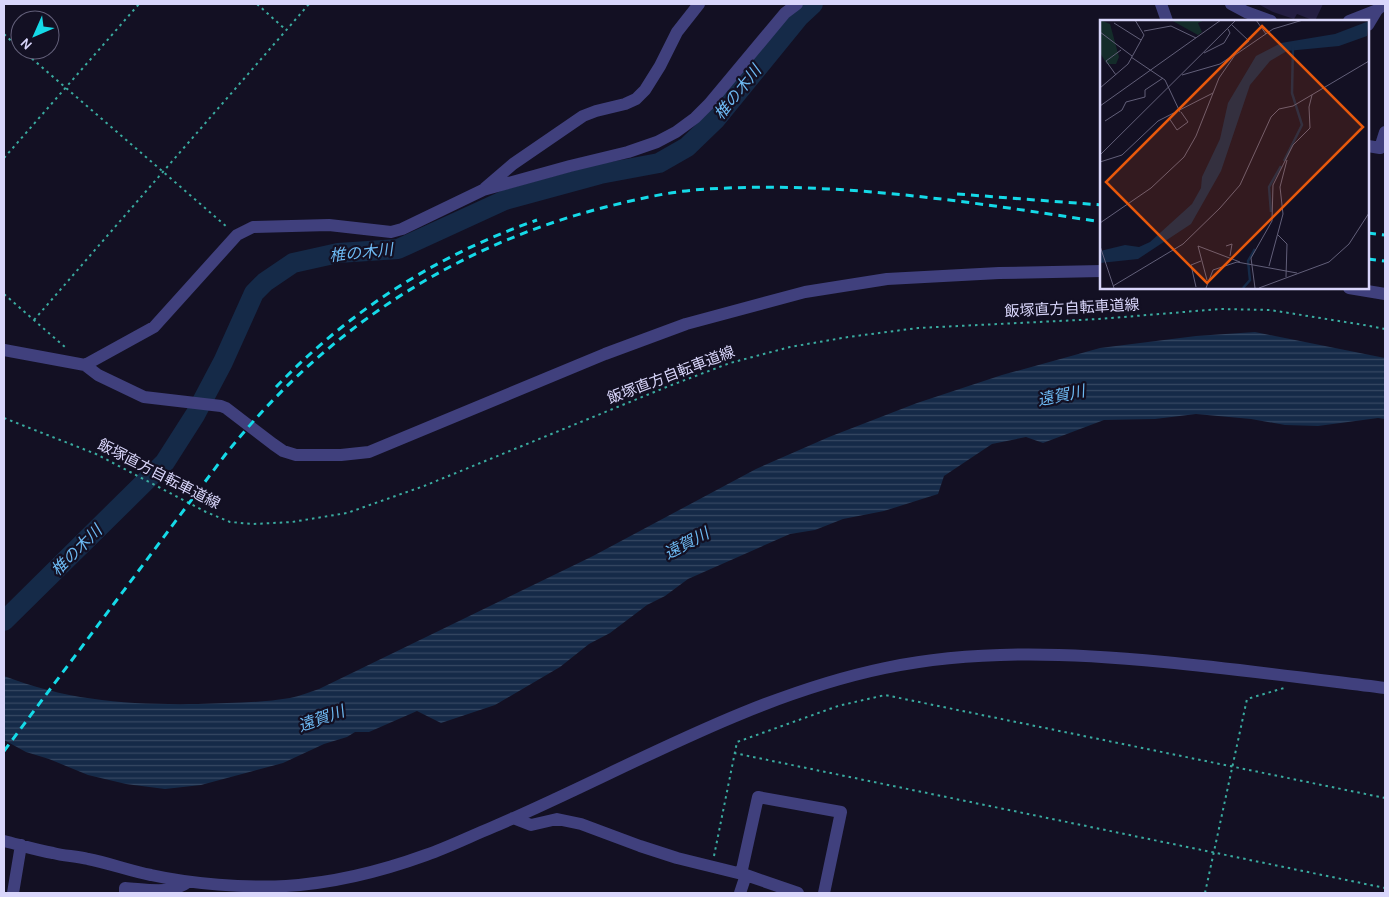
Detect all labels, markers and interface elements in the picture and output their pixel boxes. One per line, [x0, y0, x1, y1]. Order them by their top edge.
north arrow [10, 10, 60, 60]
inset map [1100, 20, 1369, 289]
text: N [17, 34, 36, 53]
water label: 椎の木川 [710, 60, 766, 123]
water label: 椎の木川 [328, 239, 396, 265]
street label: 飯塚直方自転車道線 [1004, 295, 1140, 321]
street label: 飯塚直方自転車道線 [605, 342, 737, 408]
water label: 遠賀川 [1036, 381, 1089, 410]
street label: 飯塚直方自転車道線 [95, 435, 223, 513]
water label: 椎の木川 [47, 520, 107, 580]
water label: 遠賀川 [661, 523, 714, 563]
water label: 遠賀川 [295, 701, 349, 736]

